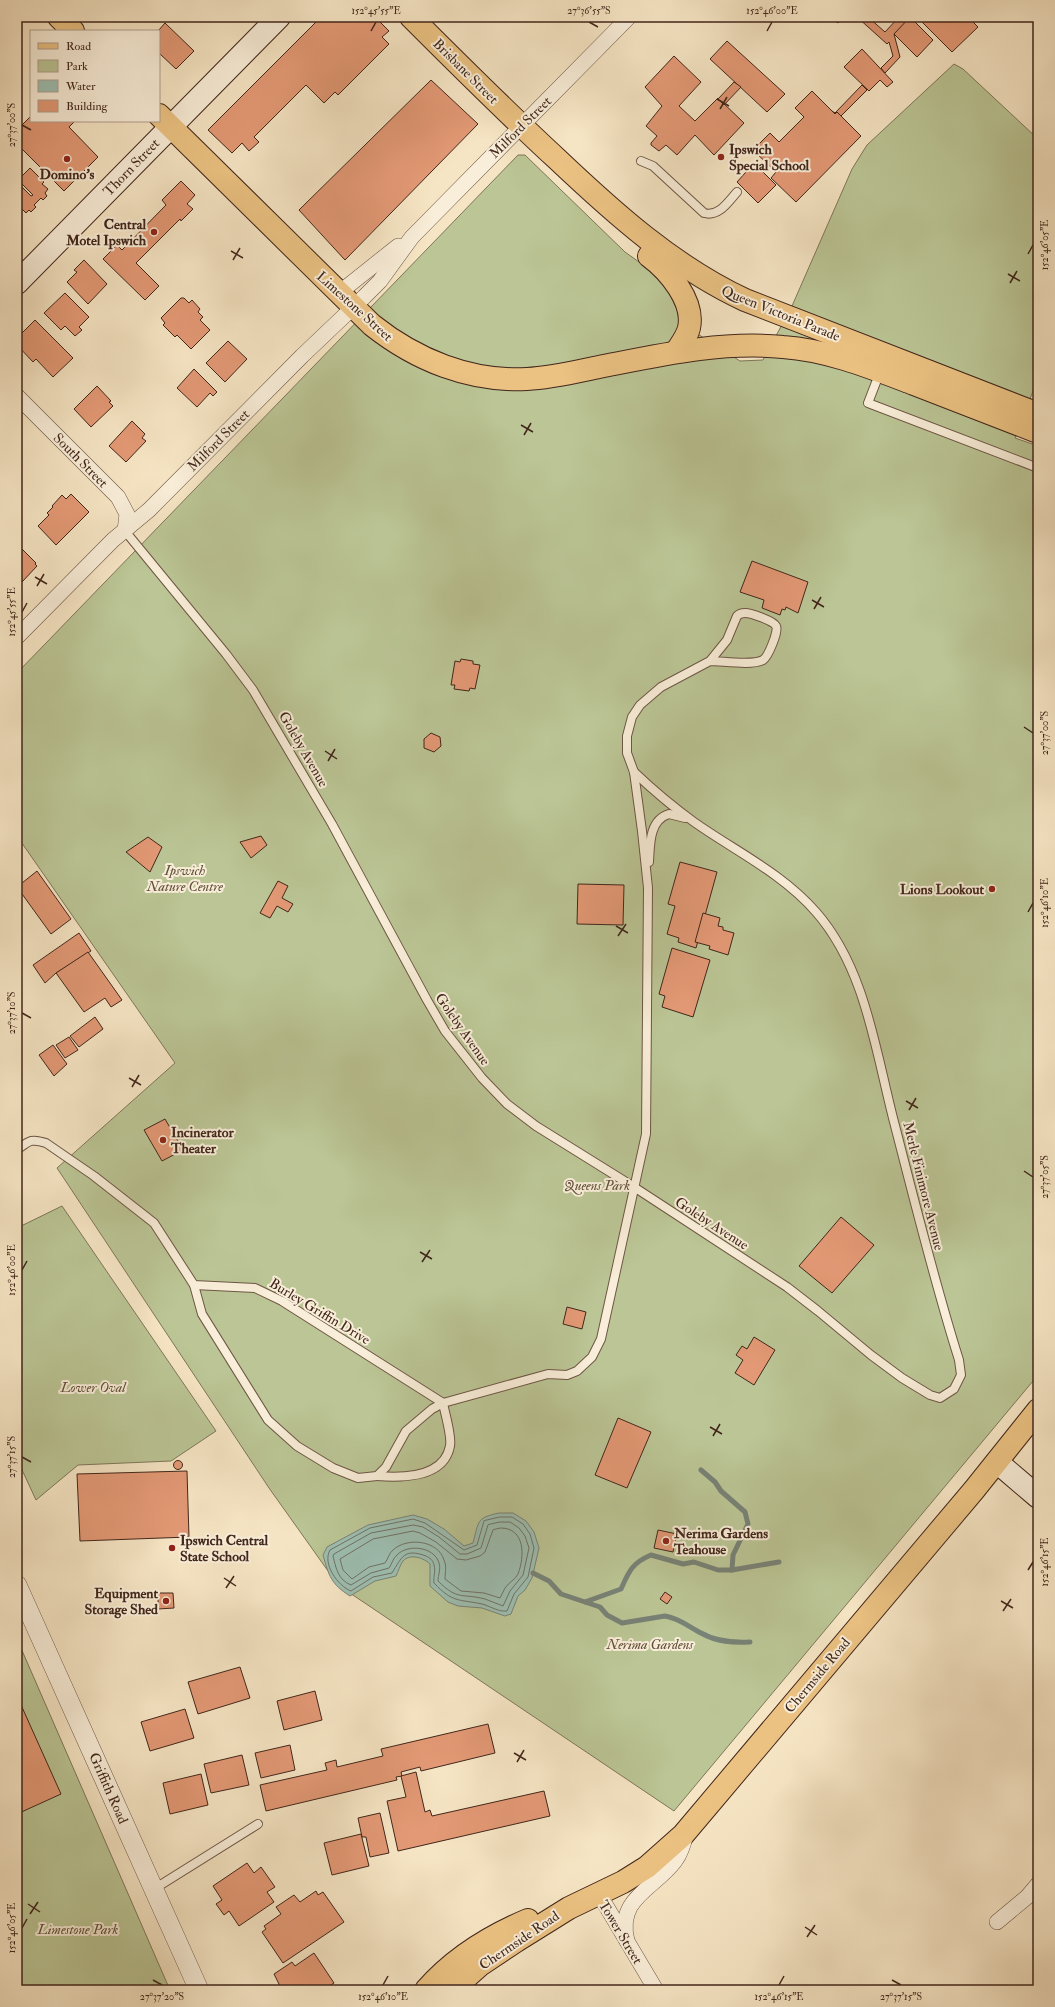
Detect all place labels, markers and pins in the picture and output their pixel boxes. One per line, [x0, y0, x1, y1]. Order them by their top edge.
place label: Ipswich Special School [729, 141, 810, 175]
marker: Ipswich Special School [716, 152, 726, 162]
marker: Domino's [62, 154, 72, 164]
place label: Domino's [40, 166, 95, 183]
place label: Central Motel Ipswich [65, 216, 147, 250]
marker: Central Motel Ipswich [149, 227, 159, 237]
place label: Lions Lookout [900, 881, 984, 898]
marker: Lions Lookout [987, 884, 997, 894]
place label: Incinerator Theater [170, 1124, 234, 1157]
marker: Incinerator Theater [158, 1135, 168, 1145]
place label: Nerima Gardens Teahouse [673, 1525, 768, 1558]
place label: Ipswich Central State School [180, 1532, 268, 1565]
marker: Nerima Gardens Teahouse [661, 1536, 671, 1546]
marker: Ipswich Central State School [167, 1543, 177, 1553]
place label: Equipment Storage Shed [84, 1585, 158, 1619]
marker: Equipment Storage Shed [161, 1596, 171, 1606]

